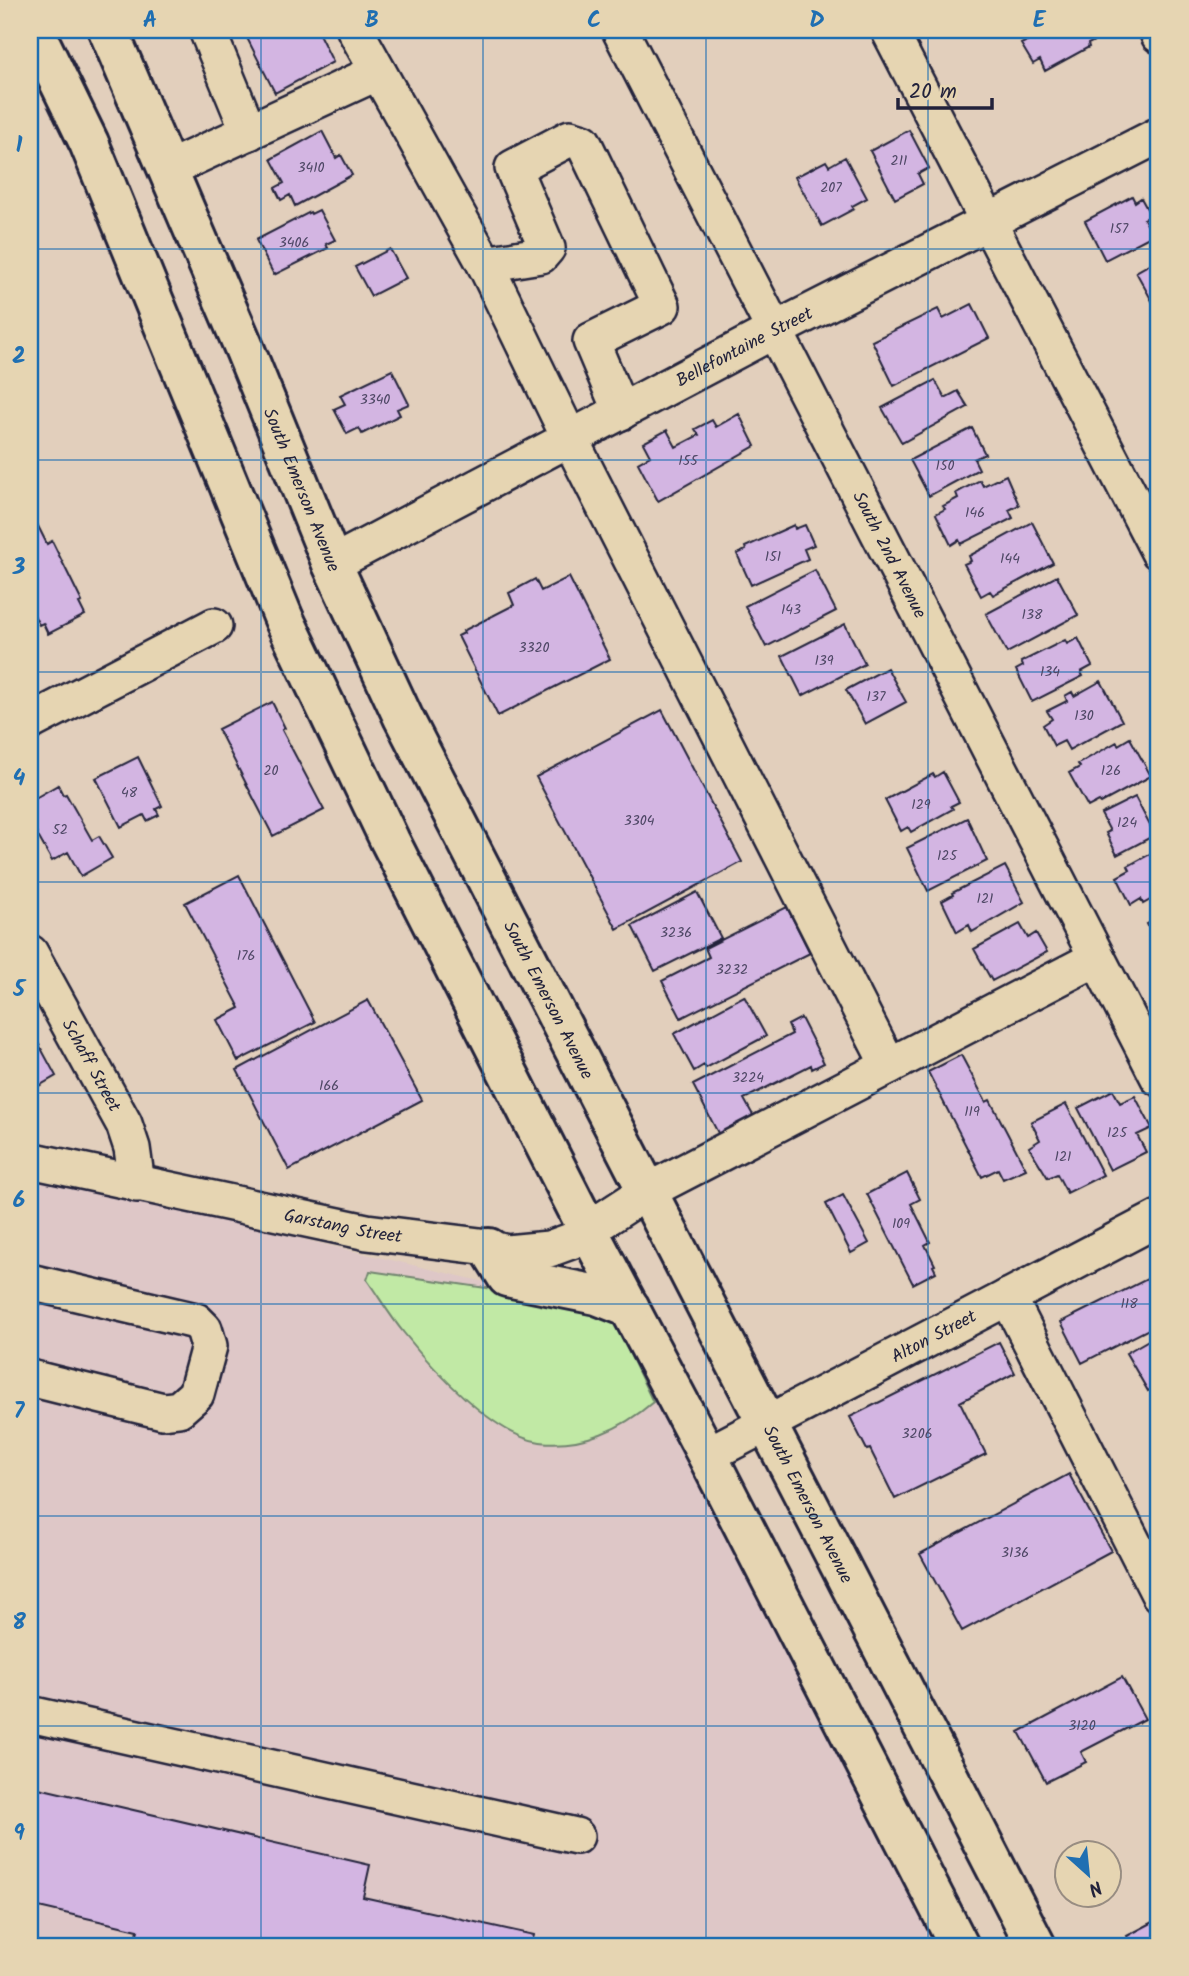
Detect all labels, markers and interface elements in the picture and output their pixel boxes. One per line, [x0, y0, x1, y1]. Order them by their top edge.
text: A [143, 3, 157, 39]
text: B [365, 3, 379, 39]
text: C [587, 3, 601, 39]
text: D [809, 3, 825, 39]
text: E [1033, 3, 1047, 39]
scale bar [898, 66, 993, 110]
text: 20 m [909, 76, 957, 109]
text: 1 [16, 128, 23, 164]
house number: 211 [891, 150, 907, 172]
house number: 3410 [297, 157, 325, 179]
house number: 207 [820, 177, 842, 199]
house number: 157 [1110, 218, 1129, 240]
house number: 3406 [279, 232, 309, 254]
street label: Bellefontaine Street [671, 300, 819, 396]
text: 2 [12, 339, 26, 375]
house number: 3340 [360, 389, 390, 411]
street label: South Emerson Avenue [254, 404, 347, 577]
house number: 155 [678, 450, 699, 472]
house number: 150 [936, 455, 954, 477]
street label: South 2nd Avenue [844, 487, 933, 624]
house number: 146 [965, 502, 985, 524]
house number: 151 [765, 546, 781, 568]
house number: 144 [1000, 548, 1020, 570]
text: 3 [12, 550, 26, 586]
house number: 143 [781, 599, 801, 621]
house number: 138 [1022, 604, 1043, 626]
house number: 3320 [518, 637, 550, 659]
house number: 139 [814, 650, 834, 672]
house number: 134 [1040, 661, 1060, 683]
house number: 137 [867, 686, 886, 708]
house number: 130 [1074, 705, 1094, 727]
house number: 20 [263, 760, 279, 782]
house number: 126 [1101, 760, 1121, 782]
text: 4 [13, 761, 26, 797]
house number: 48 [121, 782, 138, 804]
house number: 129 [911, 794, 931, 816]
house number: 3304 [624, 810, 655, 832]
house number: 124 [1117, 812, 1137, 834]
house number: 52 [52, 819, 68, 841]
house number: 125 [937, 845, 958, 867]
house number: 121 [977, 888, 993, 910]
street label: South Emerson Avenue [494, 916, 600, 1085]
house number: 3236 [660, 922, 692, 944]
house number: 176 [237, 945, 255, 967]
house number: 3232 [716, 959, 748, 981]
text: 5 [12, 972, 27, 1008]
street label: Schaff Street [53, 1014, 128, 1119]
house number: 3224 [732, 1067, 764, 1089]
house number: 166 [319, 1075, 339, 1097]
house number: 119 [964, 1101, 980, 1123]
house number: 125 [1107, 1122, 1128, 1144]
house number: 121 [1055, 1146, 1071, 1168]
text: 6 [13, 1183, 25, 1219]
street label: Garstang Street [281, 1202, 405, 1252]
house number: 109 [892, 1213, 910, 1235]
house number: 118 [1120, 1293, 1138, 1315]
street label: Alton Street [886, 1303, 983, 1372]
text: 7 [14, 1394, 26, 1430]
street label: South Emerson Avenue [754, 1420, 860, 1589]
house number: 3206 [902, 1423, 932, 1445]
house number: 3136 [1001, 1542, 1029, 1564]
text: 8 [12, 1605, 26, 1641]
house number: 3120 [1068, 1715, 1096, 1737]
text: 9 [13, 1816, 25, 1852]
north arrow [1052, 1840, 1122, 1910]
text: N [1083, 1871, 1107, 1903]

